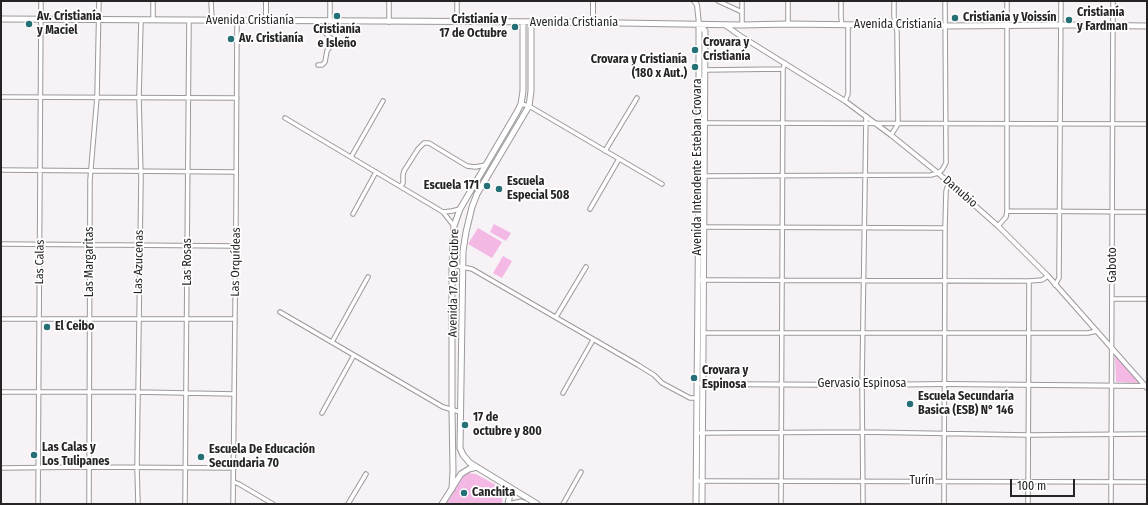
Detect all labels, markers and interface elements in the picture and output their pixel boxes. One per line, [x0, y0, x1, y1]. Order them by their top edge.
place label: Cristianía y Fardman [1077, 6, 1128, 34]
place label: Av. Cristianía y Maciel [37, 10, 101, 38]
marker: Cristianía e Isleño [332, 11, 342, 21]
place label: Cristianía y Voissín [963, 11, 1057, 25]
place label: Cristianía y 17 de Octubre [439, 13, 507, 41]
marker: Cristianía y Voissín [950, 13, 960, 23]
street label: Avenida Cristianía [206, 14, 294, 28]
marker: Cristianía y Fardman [1064, 15, 1074, 25]
street label: Avenida Cristianía [530, 16, 618, 30]
street label: Avenida Cristianía [854, 18, 942, 32]
marker: Av. Cristianía y Maciel [24, 19, 34, 29]
marker: Cristianía y 17 de Octubre [510, 22, 520, 32]
place label: Cristianía e Isleño [313, 23, 361, 51]
place label: Av. Cristianía [239, 32, 303, 46]
marker: Av. Cristianía [226, 34, 236, 44]
place label: Crovara y Cristianía [703, 36, 751, 64]
marker: Crovara y Cristianía [690, 45, 700, 55]
place label: Crovara y Cristianía (180 x Aut.) [591, 53, 687, 81]
marker: Crovara y Cristianía (180 x Aut.) [690, 62, 700, 72]
street label: Avenida Intendente Esteban Crovara [691, 78, 705, 256]
street label: Danubio [940, 173, 980, 211]
place label: Escuela Especial 508 [507, 175, 569, 203]
place label: Escuela 171 [424, 179, 479, 193]
marker: Escuela 171 [482, 181, 492, 191]
marker: Escuela Especial 508 [494, 184, 504, 194]
street label: Las Margaritas [83, 227, 97, 297]
street label: Las Orquídeas [228, 227, 244, 297]
street label: Avenida 17 de Octubre [446, 229, 462, 337]
street label: Las Azucenas [131, 230, 147, 294]
street label: Las Rosas [181, 238, 195, 286]
street label: Las Calas [32, 240, 48, 284]
street label: Gaboto [1106, 247, 1120, 283]
place label: El Ceibo [55, 320, 95, 334]
marker: El Ceibo [42, 322, 52, 332]
place label: Crovara y Espinosa [702, 364, 748, 392]
marker: Crovara y Espinosa [689, 373, 699, 383]
street label: Gervasio Espinosa [818, 377, 906, 391]
place label: Escuela Secundaría Basica (ESB) N° 146 [918, 390, 1014, 418]
marker: Escuela Secundaría Basica (ESB) N° 146 [905, 399, 915, 409]
place label: 17 de octubre y 800 [473, 411, 542, 439]
marker: 17 de octubre y 800 [460, 420, 470, 430]
place label: Las Calas y Los Tulipanes [42, 441, 110, 469]
place label: Escuela De Educación Secundaria 70 [209, 443, 315, 471]
marker: Las Calas y Los Tulipanes [29, 450, 39, 460]
marker: Escuela De Educación Secundaria 70 [196, 452, 206, 462]
scale bar [1012, 471, 1077, 497]
street label: Turín [910, 474, 934, 488]
text: 100 m [1017, 479, 1046, 493]
place label: Canchita [472, 486, 515, 500]
marker: Canchita [459, 488, 469, 498]

